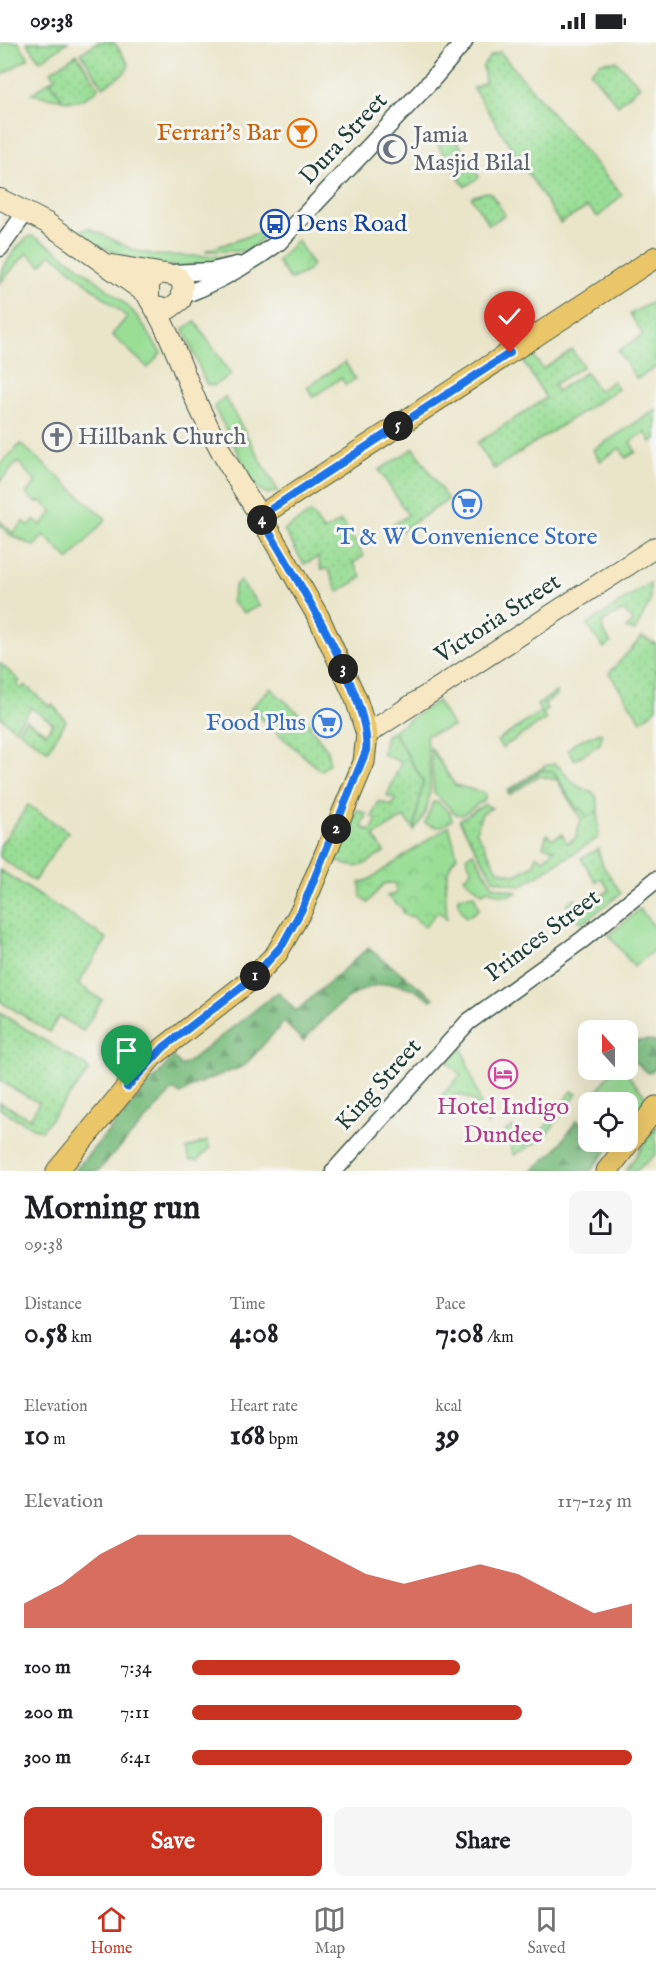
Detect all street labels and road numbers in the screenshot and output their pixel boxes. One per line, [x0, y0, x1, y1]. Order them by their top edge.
street label: Dura Street [293, 86, 395, 192]
street label: Victoria Street [428, 567, 567, 672]
street label: Princes Street [479, 883, 607, 989]
street label: King Street [329, 1032, 429, 1138]

